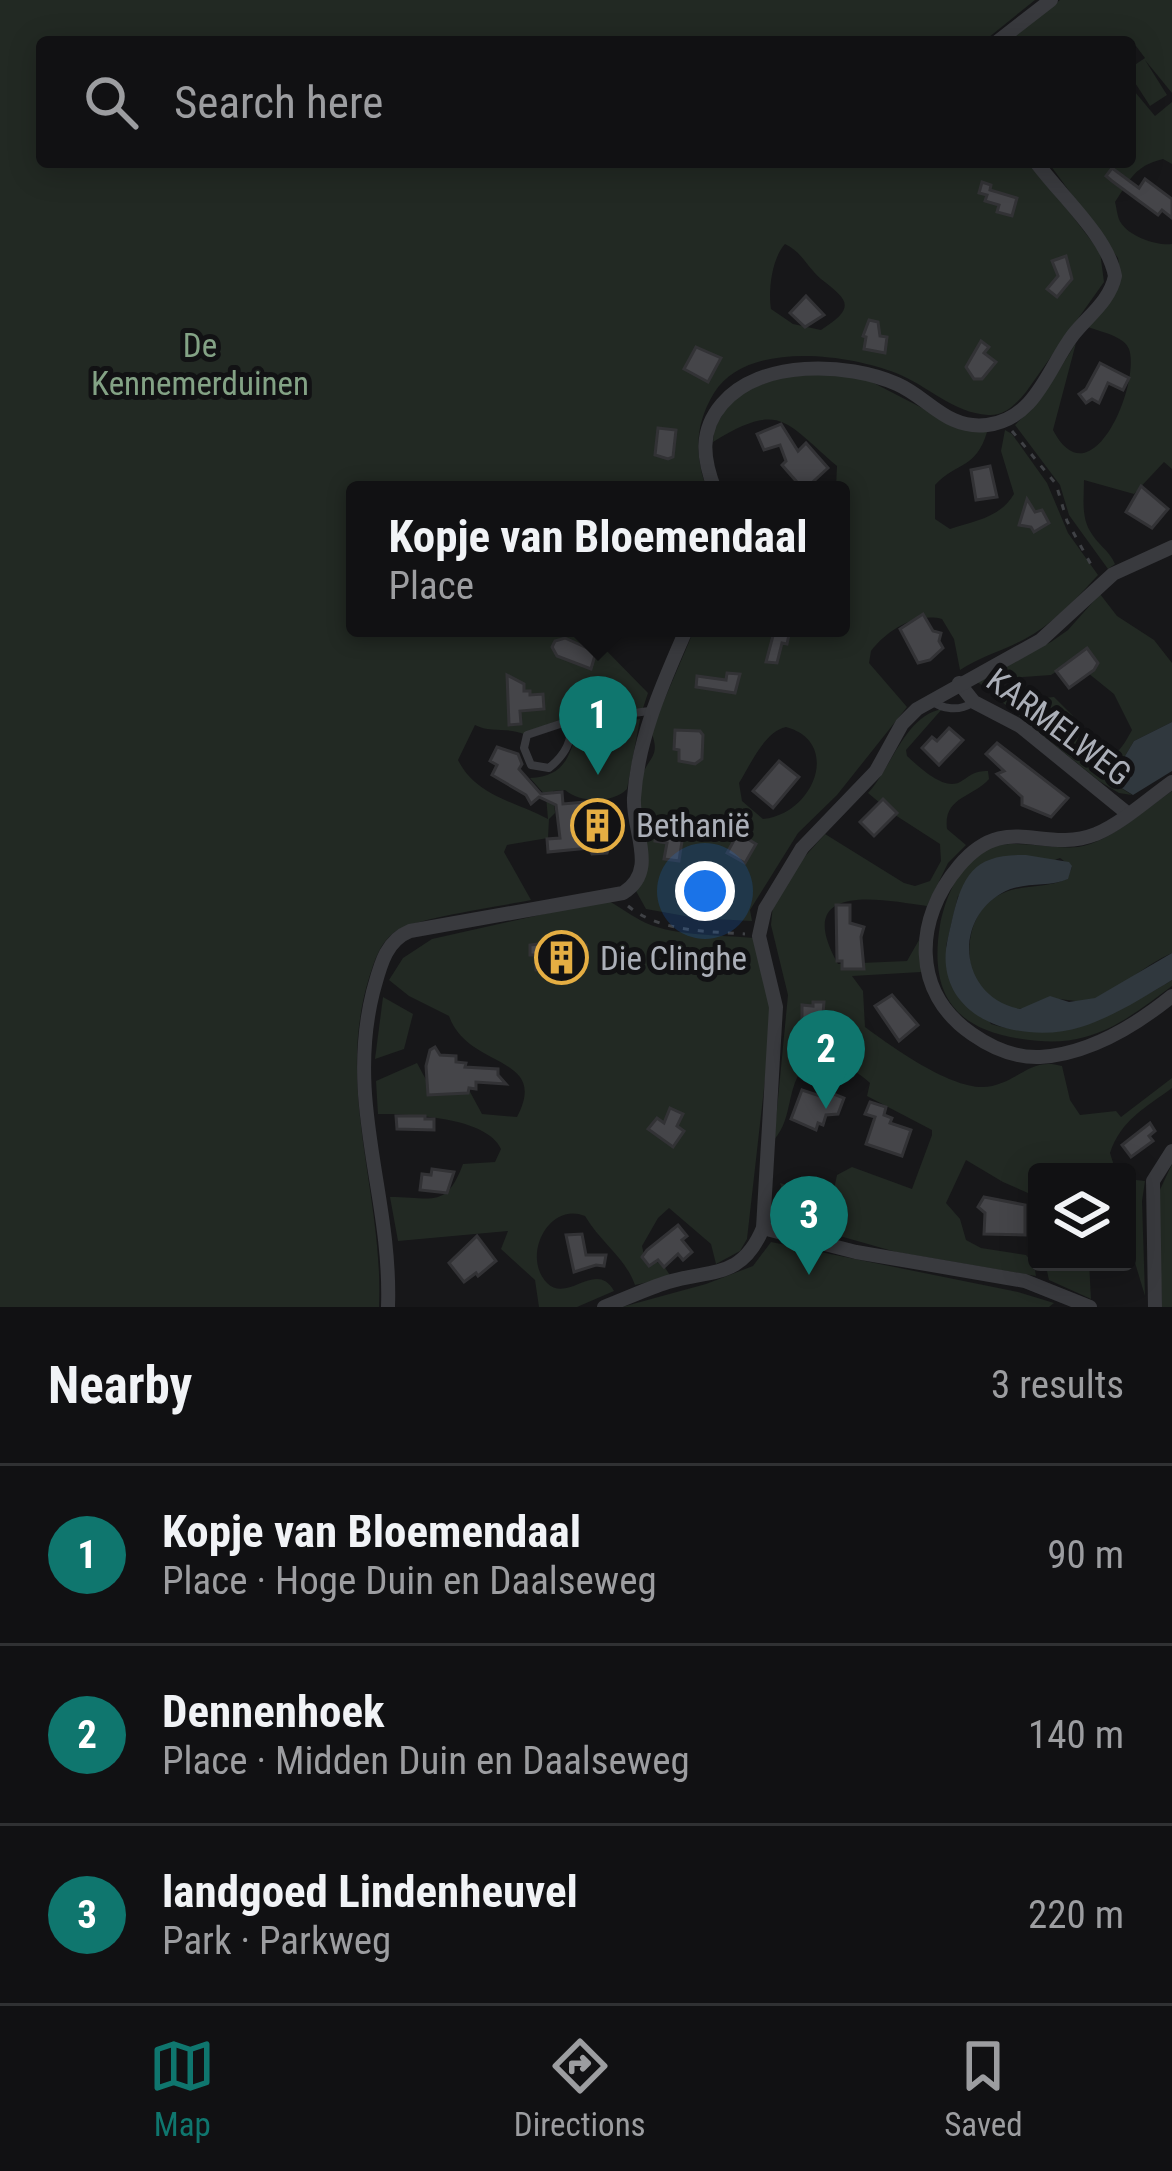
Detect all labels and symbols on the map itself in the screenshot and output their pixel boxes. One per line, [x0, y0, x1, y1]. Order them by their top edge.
park label: De Kennemerduinen [91, 326, 309, 403]
street label: KARMELWEG [979, 660, 1139, 794]
pin: 1 [559, 676, 637, 775]
building icon: Bethanië [569, 797, 625, 853]
place label: Bethanië [636, 806, 750, 845]
your location [675, 861, 735, 921]
building icon: Die Clinghe [533, 930, 589, 986]
place label: Die Clinghe [600, 939, 747, 978]
pin: 2 [787, 1010, 865, 1109]
pin: 3 [770, 1176, 848, 1275]

